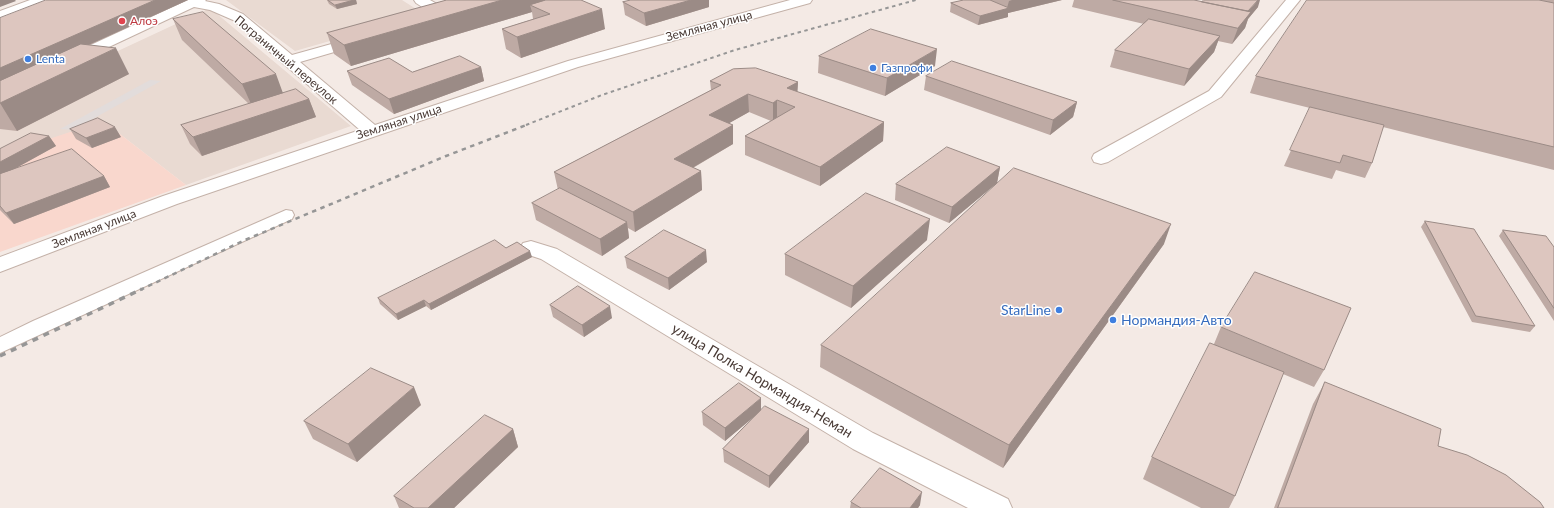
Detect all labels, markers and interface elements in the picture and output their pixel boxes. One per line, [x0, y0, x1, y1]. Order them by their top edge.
street label: Земляная улица [664, 8, 754, 44]
street label: Пограничный переулок [232, 13, 340, 107]
place label: Алоэ [130, 14, 158, 28]
marker: Алоэ [117, 16, 127, 26]
place label: Lenta [36, 52, 65, 66]
marker: Lenta [23, 54, 33, 64]
place label: Газпрофи [881, 61, 933, 75]
marker: Газпрофи [868, 63, 878, 73]
street label: Земляная улица [354, 101, 444, 143]
street label: Земляная улица [50, 206, 138, 252]
place label: StarLine [1001, 302, 1051, 318]
marker: StarLine [1054, 305, 1064, 315]
place label: Нормандия-Авто [1121, 312, 1232, 328]
marker: Нормандия-Авто [1108, 315, 1118, 325]
street label: улица Полка Нормандия-Неман [669, 320, 855, 442]

